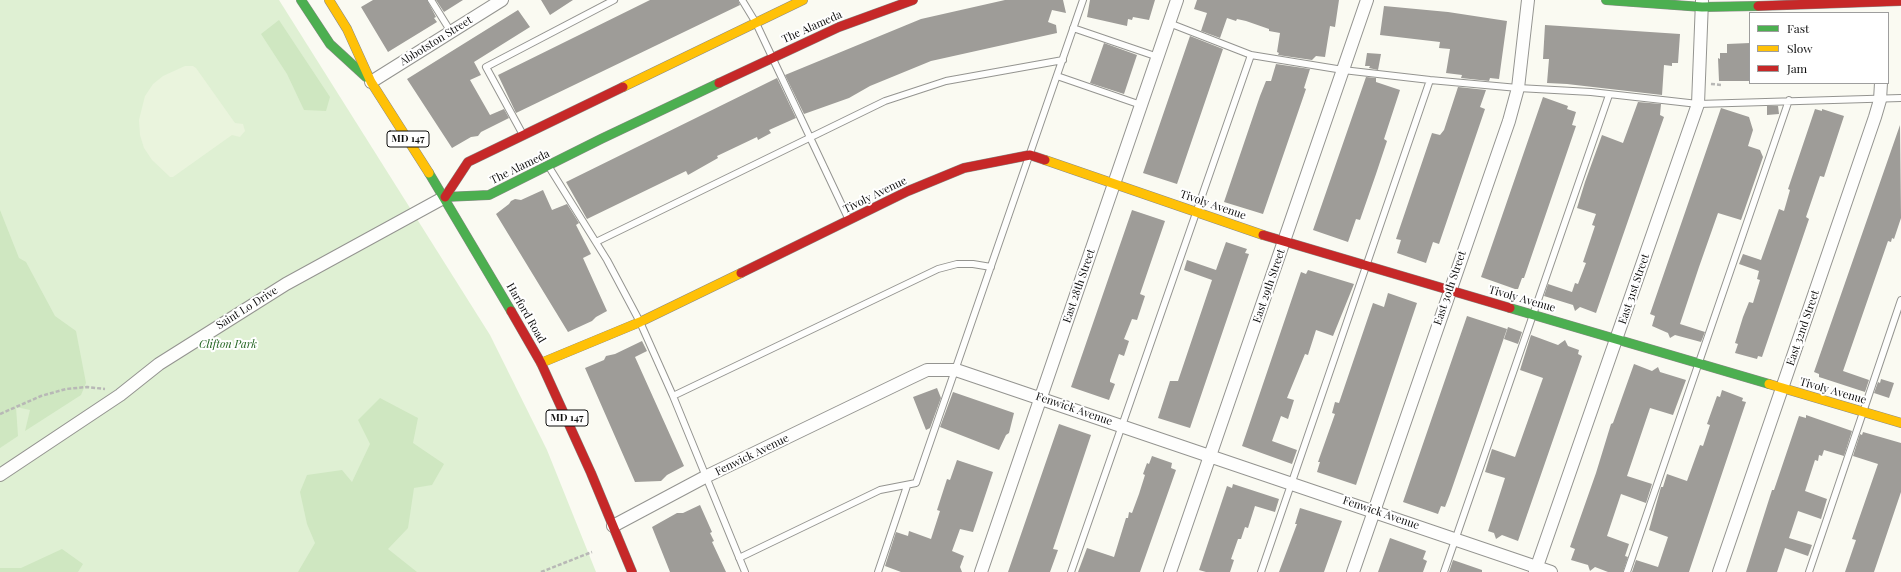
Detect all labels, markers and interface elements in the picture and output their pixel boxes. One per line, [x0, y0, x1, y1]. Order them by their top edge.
street label: The Alameda [780, 8, 844, 46]
legend [1749, 12, 1889, 84]
street label: Abbotston Street [397, 13, 475, 69]
text: Fast [1787, 20, 1809, 36]
text: Slow [1787, 40, 1813, 56]
text: Jam [1787, 60, 1807, 76]
road number: MD 147 [387, 131, 429, 147]
street label: The Alameda [488, 147, 552, 187]
street label: Tivoly Avenue [841, 174, 909, 216]
street label: Tivoly Avenue [1178, 188, 1248, 222]
street label: East 28th Street [1060, 247, 1098, 325]
street label: East 29th Street [1250, 247, 1288, 325]
street label: East 30th Street [1431, 249, 1469, 327]
street label: East 31st Street [1616, 252, 1652, 326]
street label: Harford Road [504, 281, 548, 345]
street label: Tivoly Avenue [1487, 283, 1557, 315]
street label: Saint Lo Drive [214, 284, 280, 332]
street label: East 32nd Street [1784, 288, 1822, 368]
park label: Clifton Park [199, 338, 257, 352]
street label: Tivoly Avenue [1798, 375, 1868, 407]
street label: Fenwick Avenue [1034, 390, 1114, 428]
road number: MD 147 [546, 410, 588, 426]
street label: Fenwick Avenue [713, 431, 791, 479]
street label: Fenwick Avenue [1341, 494, 1421, 532]

